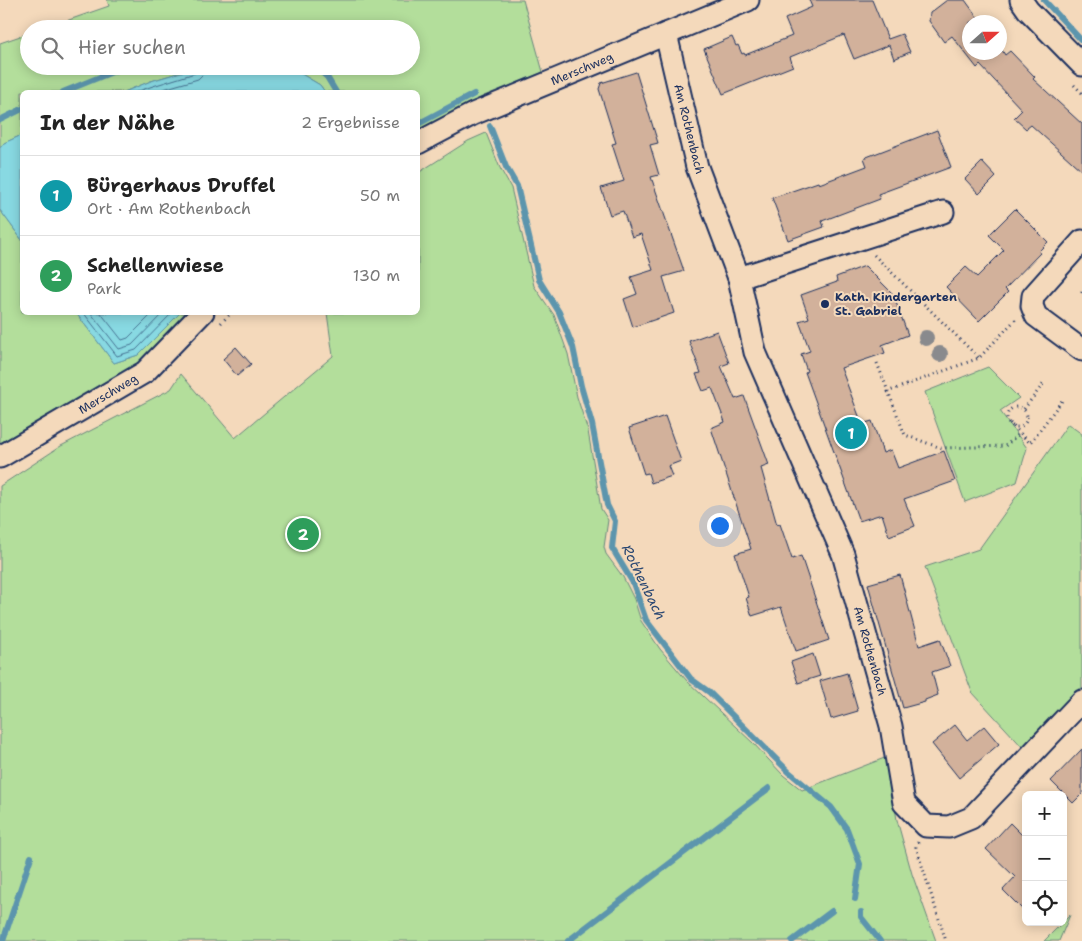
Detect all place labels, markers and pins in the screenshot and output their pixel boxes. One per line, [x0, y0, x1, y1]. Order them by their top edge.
place label: Kath. Kindergarten St. Gabriel [835, 289, 957, 319]
marker: Kath. Kindergarten St. Gabriel [819, 298, 831, 310]
pin: 1 [835, 414, 867, 452]
pin: 2 [287, 515, 319, 553]

